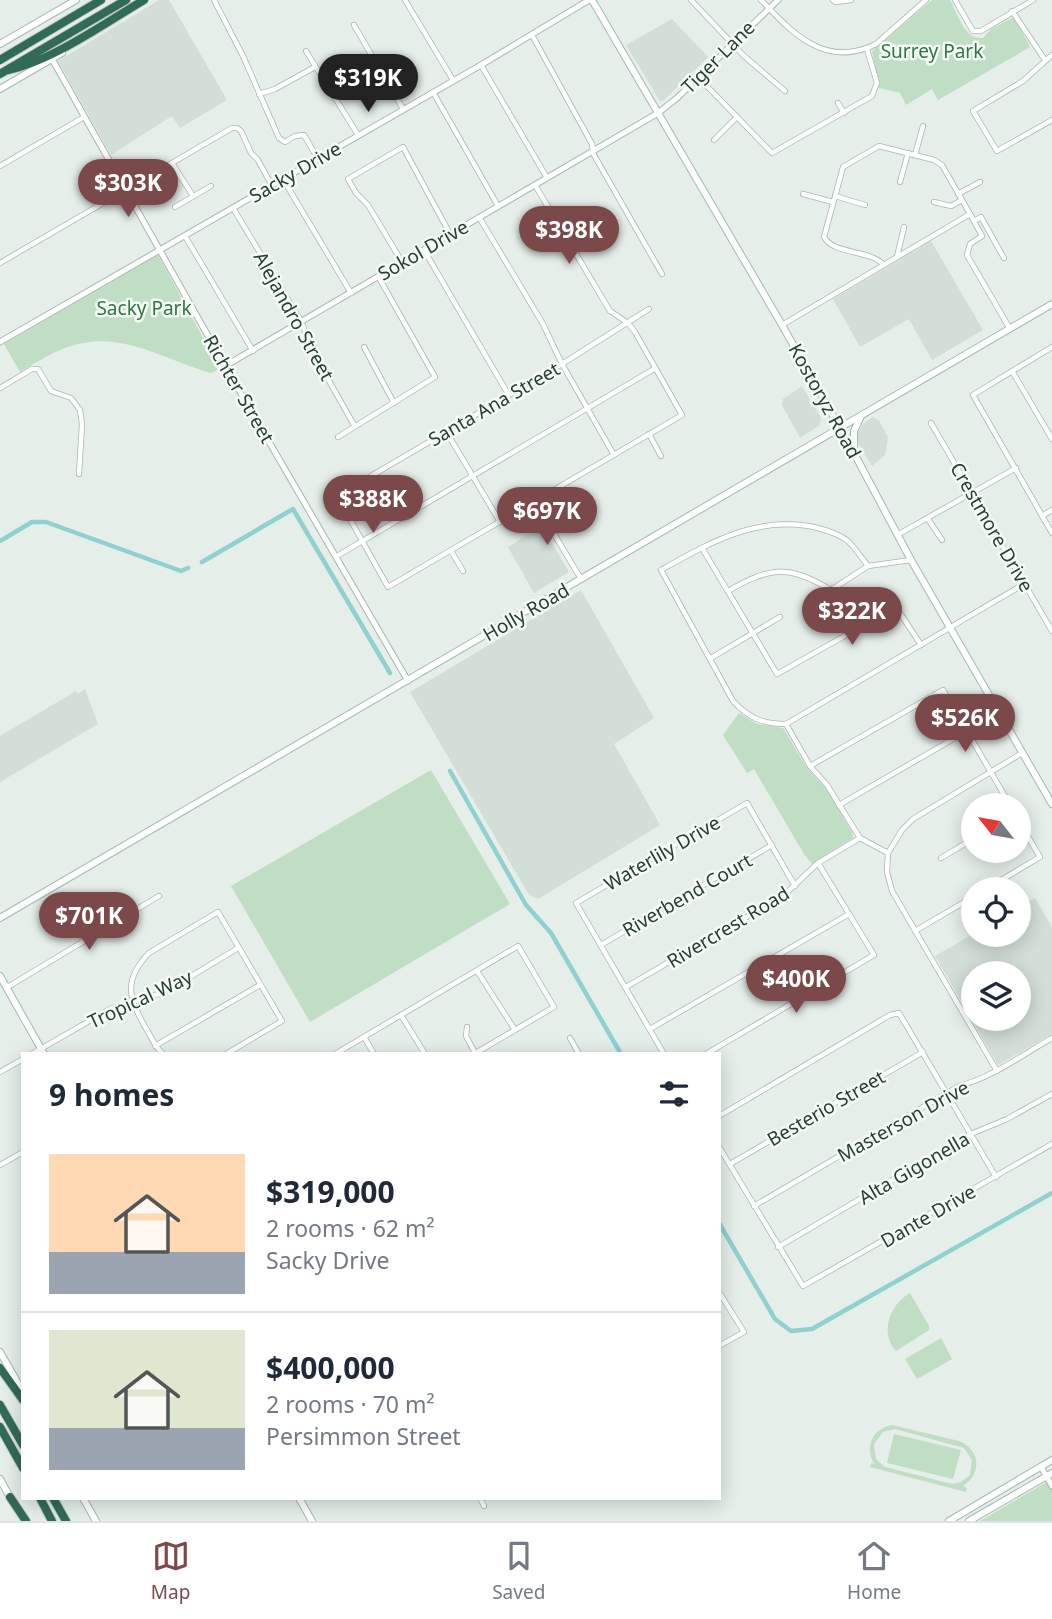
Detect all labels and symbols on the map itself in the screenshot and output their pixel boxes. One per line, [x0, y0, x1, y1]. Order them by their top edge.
street label: Tiger Lane [676, 15, 760, 99]
park label: Surrey Park [881, 38, 983, 64]
pin: $319K [319, 54, 417, 114]
street label: Sacky Drive [244, 135, 346, 209]
pin: $303K [79, 160, 177, 219]
pin: $398K [520, 206, 618, 266]
street label: Sokol Drive [373, 214, 473, 286]
street label: Alejandro Street [248, 247, 340, 385]
park label: Sacky Park [96, 295, 192, 321]
street label: Richter Street [197, 330, 281, 448]
street label: Kostoryz Road [783, 339, 867, 463]
street label: Santa Ana Street [423, 356, 565, 452]
street label: Crestmore Drive [944, 457, 1040, 597]
pin: $388K [324, 476, 422, 535]
pin: $697K [498, 488, 596, 547]
street label: Holly Road [478, 577, 574, 647]
pin: $322K [803, 588, 901, 647]
pin: $526K [916, 694, 1014, 754]
north arrow [961, 793, 1031, 863]
street label: Waterlily Drive [599, 809, 725, 897]
street label: Riverbend Court [617, 847, 757, 943]
street label: Rivercrest Road [662, 880, 794, 974]
pin: $701K [40, 892, 138, 952]
pin: $400K [747, 956, 845, 1015]
street label: Tropical Way [84, 963, 197, 1035]
street label: Besterio Street [762, 1064, 890, 1152]
street label: Masterson Drive [833, 1074, 973, 1168]
street label: Alta Gigonella [854, 1126, 974, 1210]
street label: Dante Drive [876, 1178, 980, 1254]

